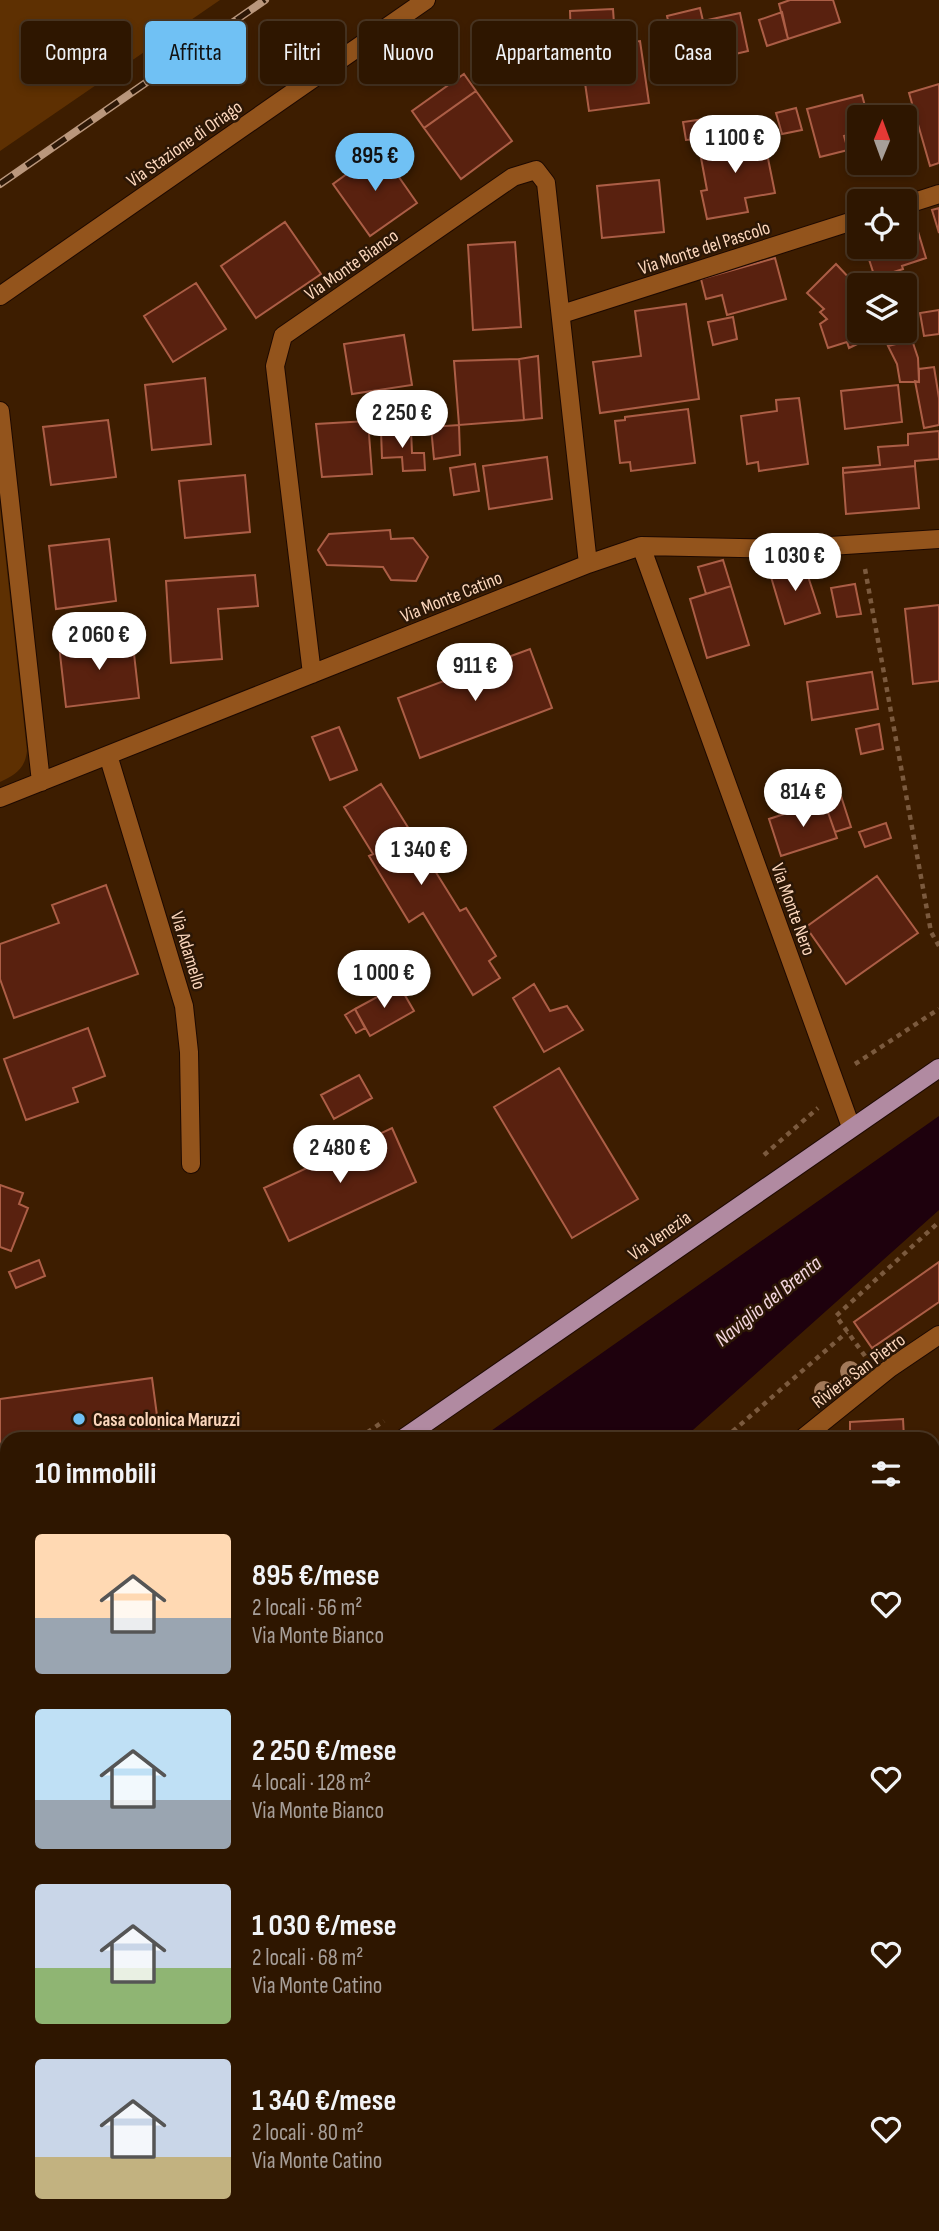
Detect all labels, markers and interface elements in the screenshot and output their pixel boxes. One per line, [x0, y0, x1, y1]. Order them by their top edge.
chip: Compra [21, 21, 131, 84]
chip: Affitta [145, 21, 246, 84]
chip: Filtri [260, 21, 345, 84]
chip: Nuovo [359, 21, 458, 84]
chip: Appartamento [472, 21, 636, 84]
chip: Casa [650, 21, 736, 84]
street label: Via Stazione di Oriago [123, 96, 247, 193]
north arrow [847, 105, 917, 175]
map controls [847, 105, 917, 343]
pin: 1 100 € [670, 116, 800, 175]
text: 1 100 € [706, 124, 764, 152]
pin: 895 € [326, 134, 424, 193]
text: 895 € [351, 142, 399, 170]
button: locate [847, 189, 917, 259]
street label: Via Monte del Pascolo [636, 216, 773, 281]
street label: Via Monte Bianco [301, 225, 403, 306]
button: layers [847, 273, 917, 343]
pin: 2 250 € [337, 391, 467, 450]
text: 2 250 € [372, 399, 432, 427]
pin: 1 030 € [730, 534, 860, 593]
text: 1 030 € [765, 542, 825, 570]
street label: Via Monte Catino [397, 567, 506, 628]
pin: 2 060 € [34, 612, 164, 672]
text: 2 060 € [68, 621, 130, 649]
pin: 911 € [426, 644, 524, 703]
text: 911 € [453, 652, 497, 680]
pin: 814 € [754, 770, 852, 829]
text: 814 € [780, 778, 826, 806]
pin: 1 340 € [356, 828, 486, 887]
text: 1 340 € [391, 836, 451, 864]
street label: Via Monte Nero [765, 860, 820, 959]
street label: Via Adamello [165, 909, 210, 992]
pin: 1 000 € [319, 950, 449, 1010]
text: 1 000 € [354, 959, 414, 987]
pin: 2 480 € [275, 1126, 405, 1185]
text: 2 480 € [309, 1134, 371, 1162]
street label: Via Venezia [624, 1206, 696, 1266]
water label: Naviglio del Brenta [710, 1251, 827, 1352]
street label: Riviera San Pietro [808, 1329, 910, 1414]
place label: Casa colonica Maruzzi [93, 1409, 240, 1432]
marker: Casa colonica Maruzzi [71, 1411, 87, 1427]
icon: filters [867, 1455, 905, 1493]
text: 10 immobili [35, 1456, 156, 1492]
text: 895 €/mese [252, 1558, 380, 1594]
icon: home [91, 1562, 175, 1646]
icon: heart [867, 1585, 905, 1623]
text: 2 locali · 56 m² [252, 1594, 363, 1622]
text: Via Monte Bianco [252, 1622, 384, 1650]
text: 2 250 €/mese [252, 1733, 396, 1769]
icon: home [91, 1737, 175, 1821]
icon: heart [867, 1760, 905, 1798]
text: 4 locali · 128 m² [252, 1769, 371, 1797]
text: Via Monte Bianco [252, 1797, 384, 1825]
text: 1 030 €/mese [252, 1908, 397, 1944]
icon: home [91, 1912, 175, 1996]
icon: heart [867, 1935, 905, 1973]
text: 2 locali · 68 m² [252, 1944, 363, 1972]
text: Via Monte Catino [252, 1972, 382, 2000]
text: 1 340 €/mese [252, 2083, 396, 2119]
icon: home [91, 2087, 175, 2171]
icon: heart [867, 2110, 905, 2148]
text: 2 locali · 80 m² [252, 2119, 364, 2147]
text: Via Monte Catino [252, 2147, 382, 2175]

